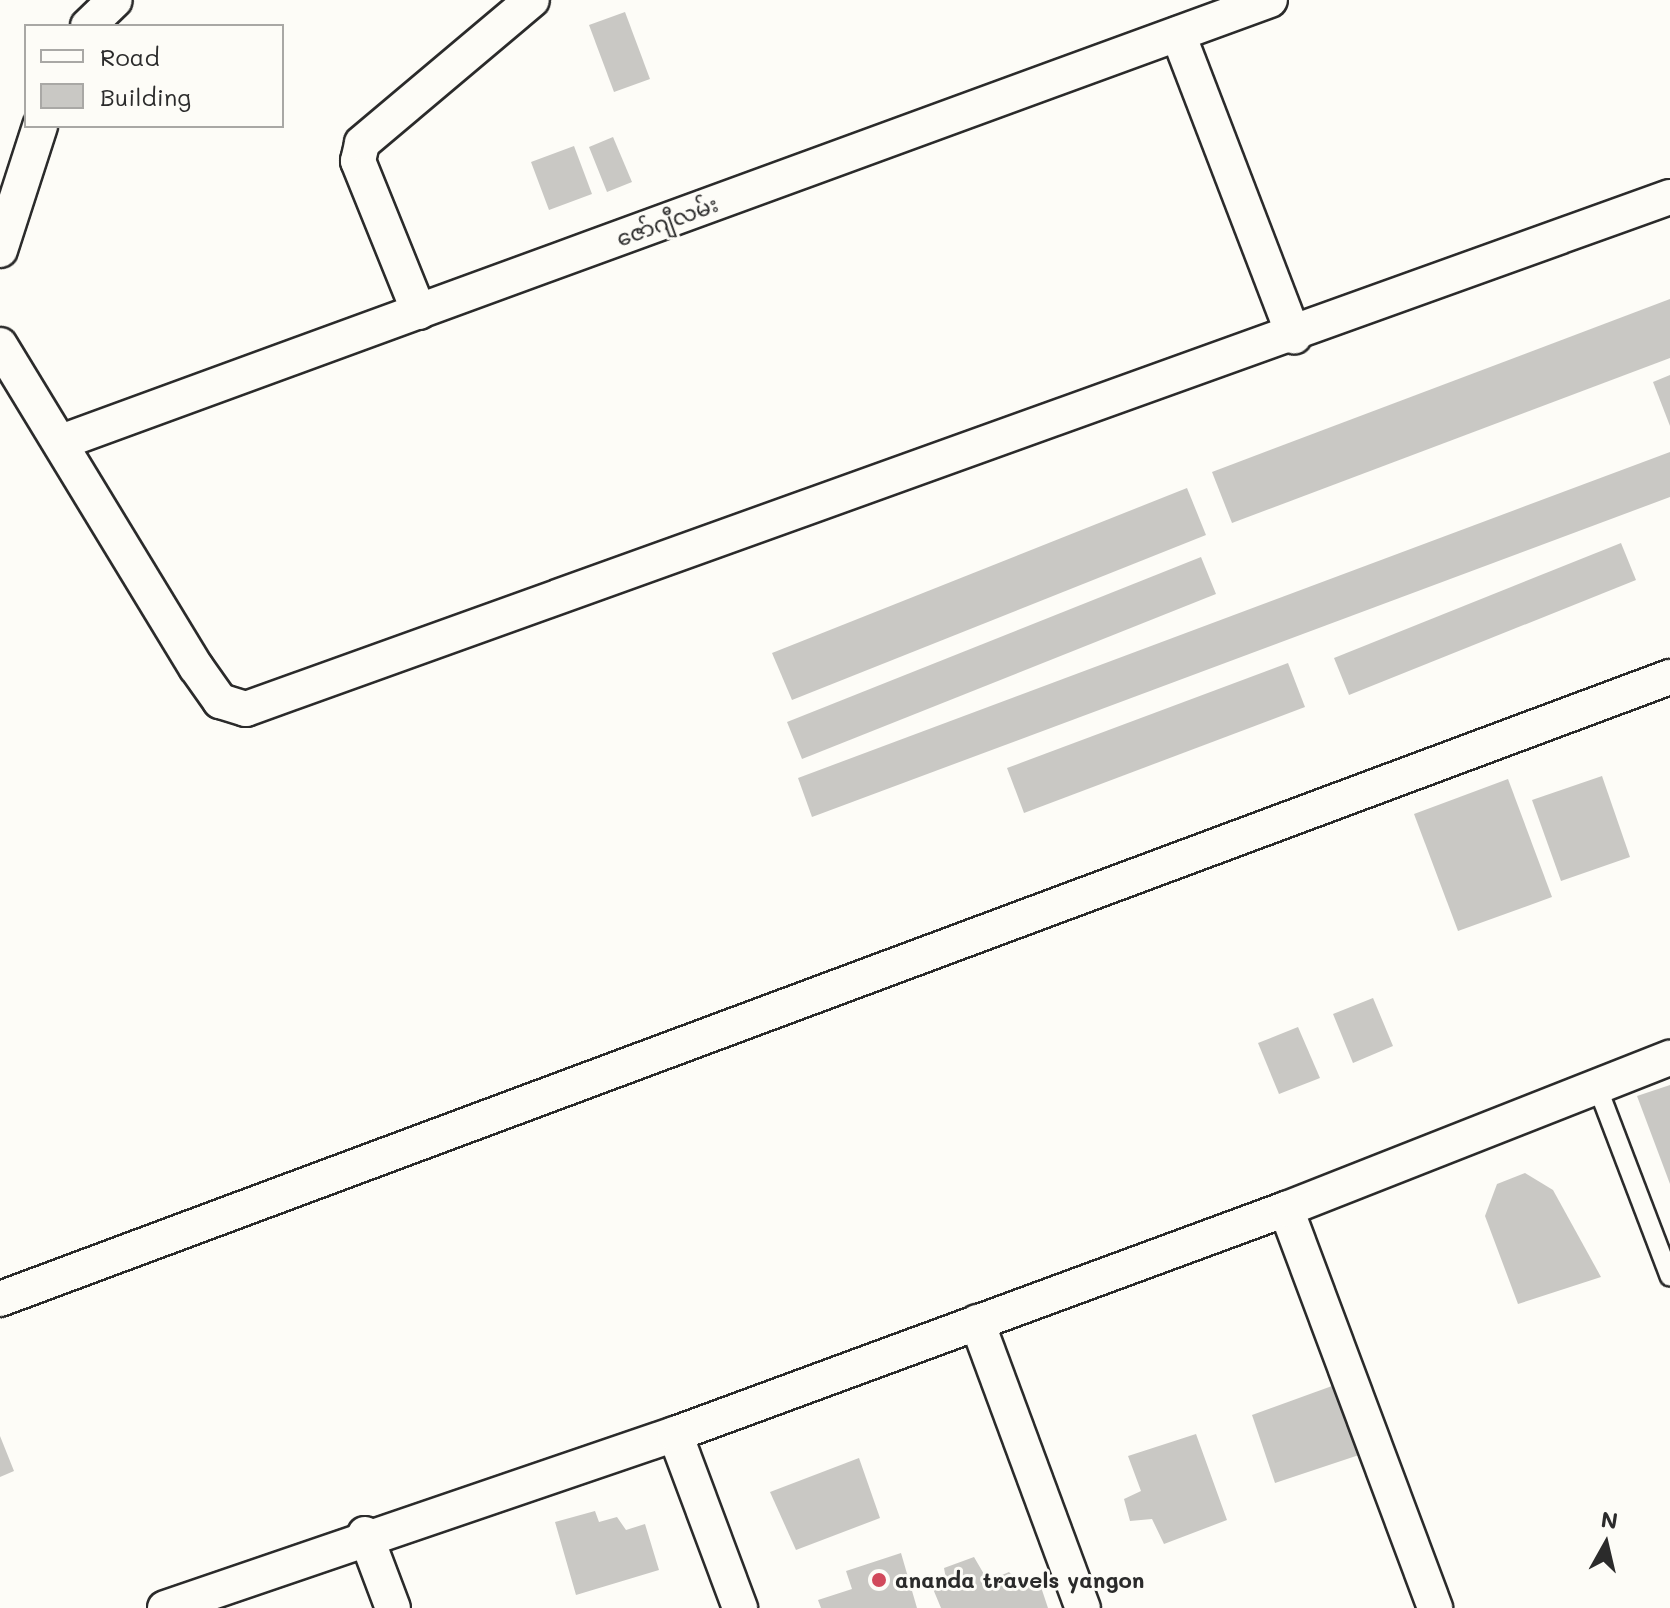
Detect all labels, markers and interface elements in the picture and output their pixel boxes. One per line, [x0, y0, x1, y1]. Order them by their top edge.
legend [24, 24, 284, 128]
text: Road [100, 41, 160, 72]
text: Building [100, 81, 191, 112]
street label: ဇော်ဂျီလမ်း [613, 190, 721, 252]
north arrow [1566, 1504, 1646, 1584]
text: N [1599, 1504, 1620, 1535]
place label: ananda travels yangon [895, 1567, 1145, 1593]
marker: ananda travels yangon [870, 1571, 888, 1589]

